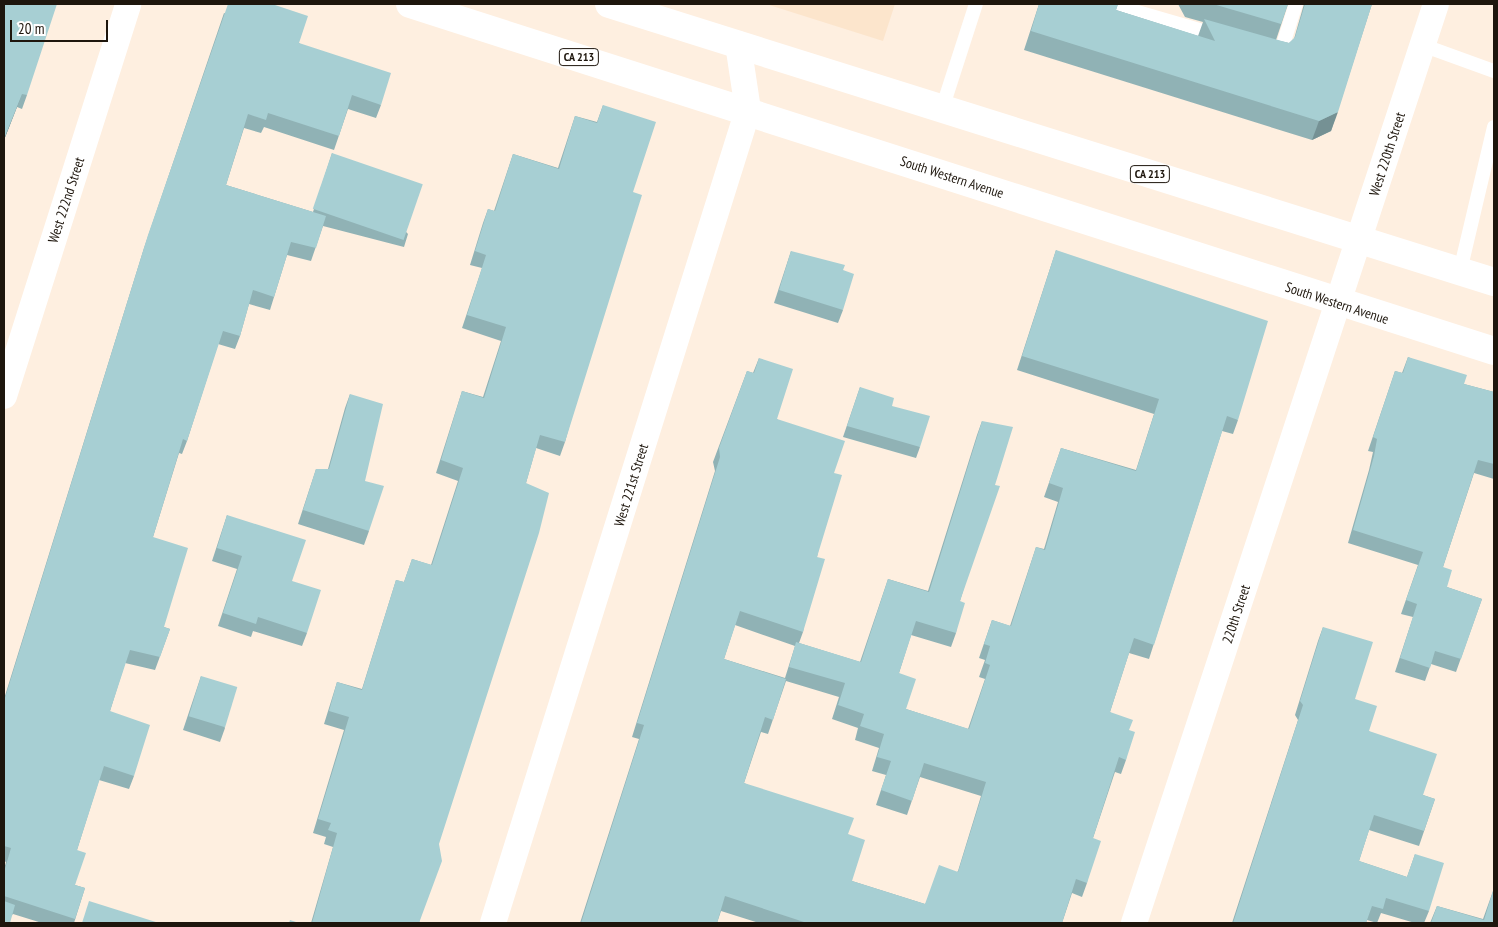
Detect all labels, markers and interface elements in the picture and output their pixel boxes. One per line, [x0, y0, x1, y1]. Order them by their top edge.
scale bar [12, 10, 110, 42]
text: 20 m [18, 19, 44, 38]
road number: CA 213 [558, 48, 600, 66]
street label: West 220th Street [1366, 110, 1408, 198]
street label: South Western Avenue [898, 152, 1006, 202]
street label: West 222nd Street [44, 155, 88, 245]
road number: CA 213 [1129, 164, 1171, 183]
street label: South Western Avenue [1283, 278, 1391, 328]
street label: West 221st Street [610, 442, 652, 528]
street label: 220th Street [1219, 582, 1253, 646]

